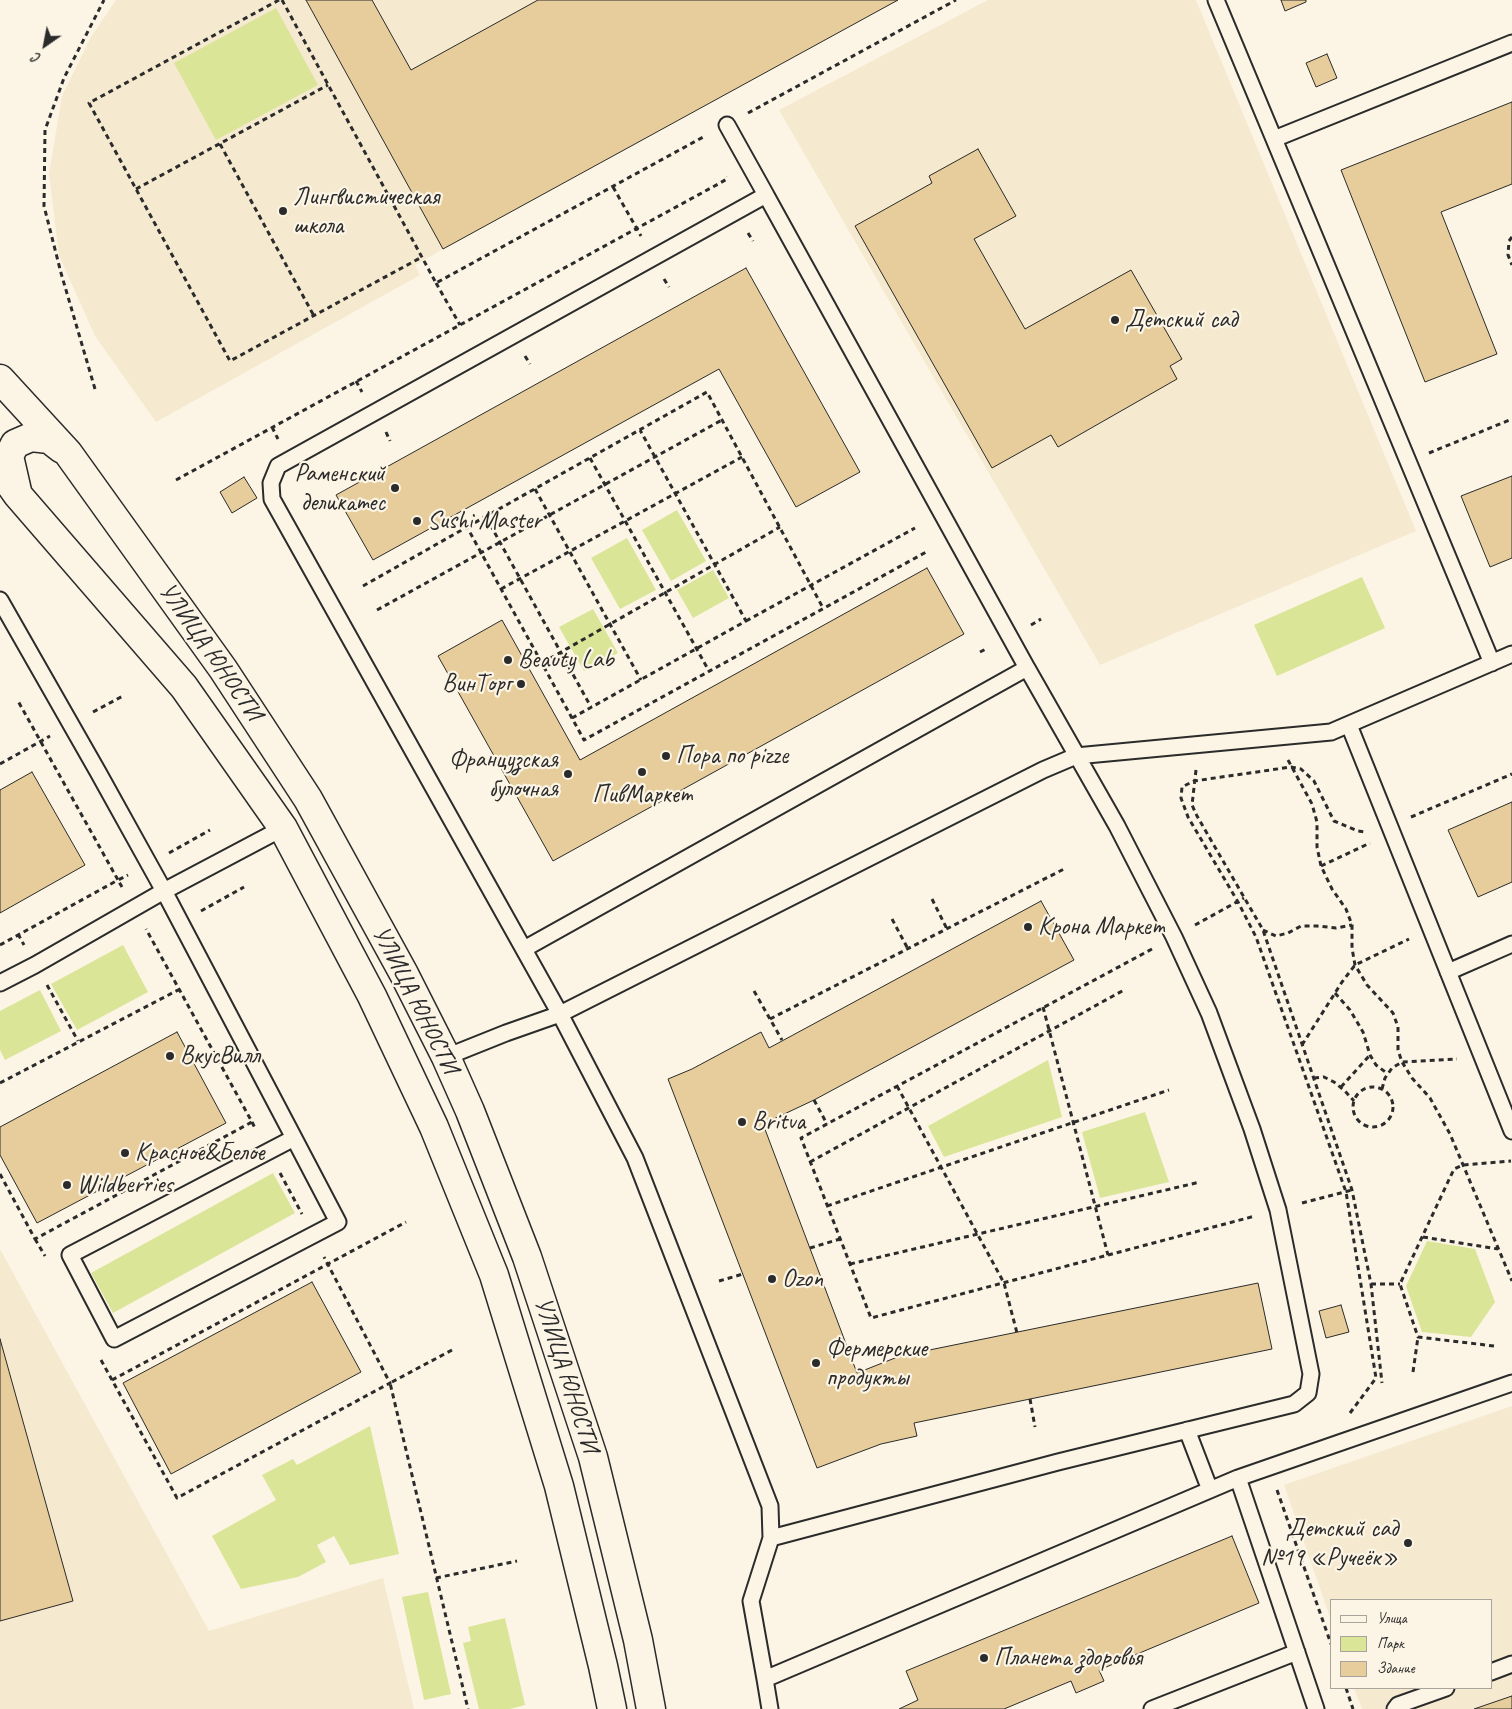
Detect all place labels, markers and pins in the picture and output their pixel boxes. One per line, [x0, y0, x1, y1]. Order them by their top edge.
place label: Лингвистическая школа [293, 182, 439, 241]
marker: Лингвистическая школа [277, 205, 289, 217]
place label: Детский сад [1125, 305, 1237, 335]
marker: Детский сад [1109, 314, 1121, 326]
place label: Раменский деликатес [294, 459, 385, 518]
marker: Раменский деликатес [389, 482, 401, 494]
place label: Sushi Master [427, 506, 541, 536]
marker: Sushi Master [411, 515, 423, 527]
place label: Beauty Lab [518, 645, 614, 675]
marker: Beauty Lab [502, 654, 514, 666]
place label: ВинТорг [442, 669, 511, 699]
marker: ВинТорг [515, 678, 527, 690]
place label: Пора по pizze [676, 741, 788, 771]
place label: Французская булочная [449, 745, 558, 804]
marker: Пора по pizze [660, 750, 672, 762]
marker: ПивМаркет [636, 766, 648, 778]
marker: Французская булочная [562, 768, 574, 780]
place label: ПивМаркет [592, 780, 692, 810]
place label: Крона Маркет [1038, 912, 1165, 942]
marker: Крона Маркет [1022, 921, 1034, 933]
place label: ВкусВилл [180, 1041, 260, 1071]
marker: ВкусВилл [164, 1050, 176, 1062]
place label: Britva [752, 1107, 805, 1137]
marker: Britva [736, 1116, 748, 1128]
place label: Красное&Белое [135, 1138, 264, 1168]
marker: Красное&Белое [119, 1147, 131, 1159]
place label: Wildberries [77, 1170, 173, 1200]
marker: Wildberries [61, 1179, 73, 1191]
place label: Ozon [782, 1264, 823, 1294]
marker: Ozon [766, 1273, 778, 1285]
place label: Фермерские продукты [826, 1334, 927, 1393]
marker: Фермерские продукты [810, 1357, 822, 1369]
place label: Детский сад №19 «Ручеёк» [1261, 1514, 1398, 1573]
marker: Детский сад №19 «Ручеёк» [1402, 1537, 1414, 1549]
place label: Планета здоровья [994, 1643, 1142, 1673]
marker: Планета здоровья [978, 1652, 990, 1664]

